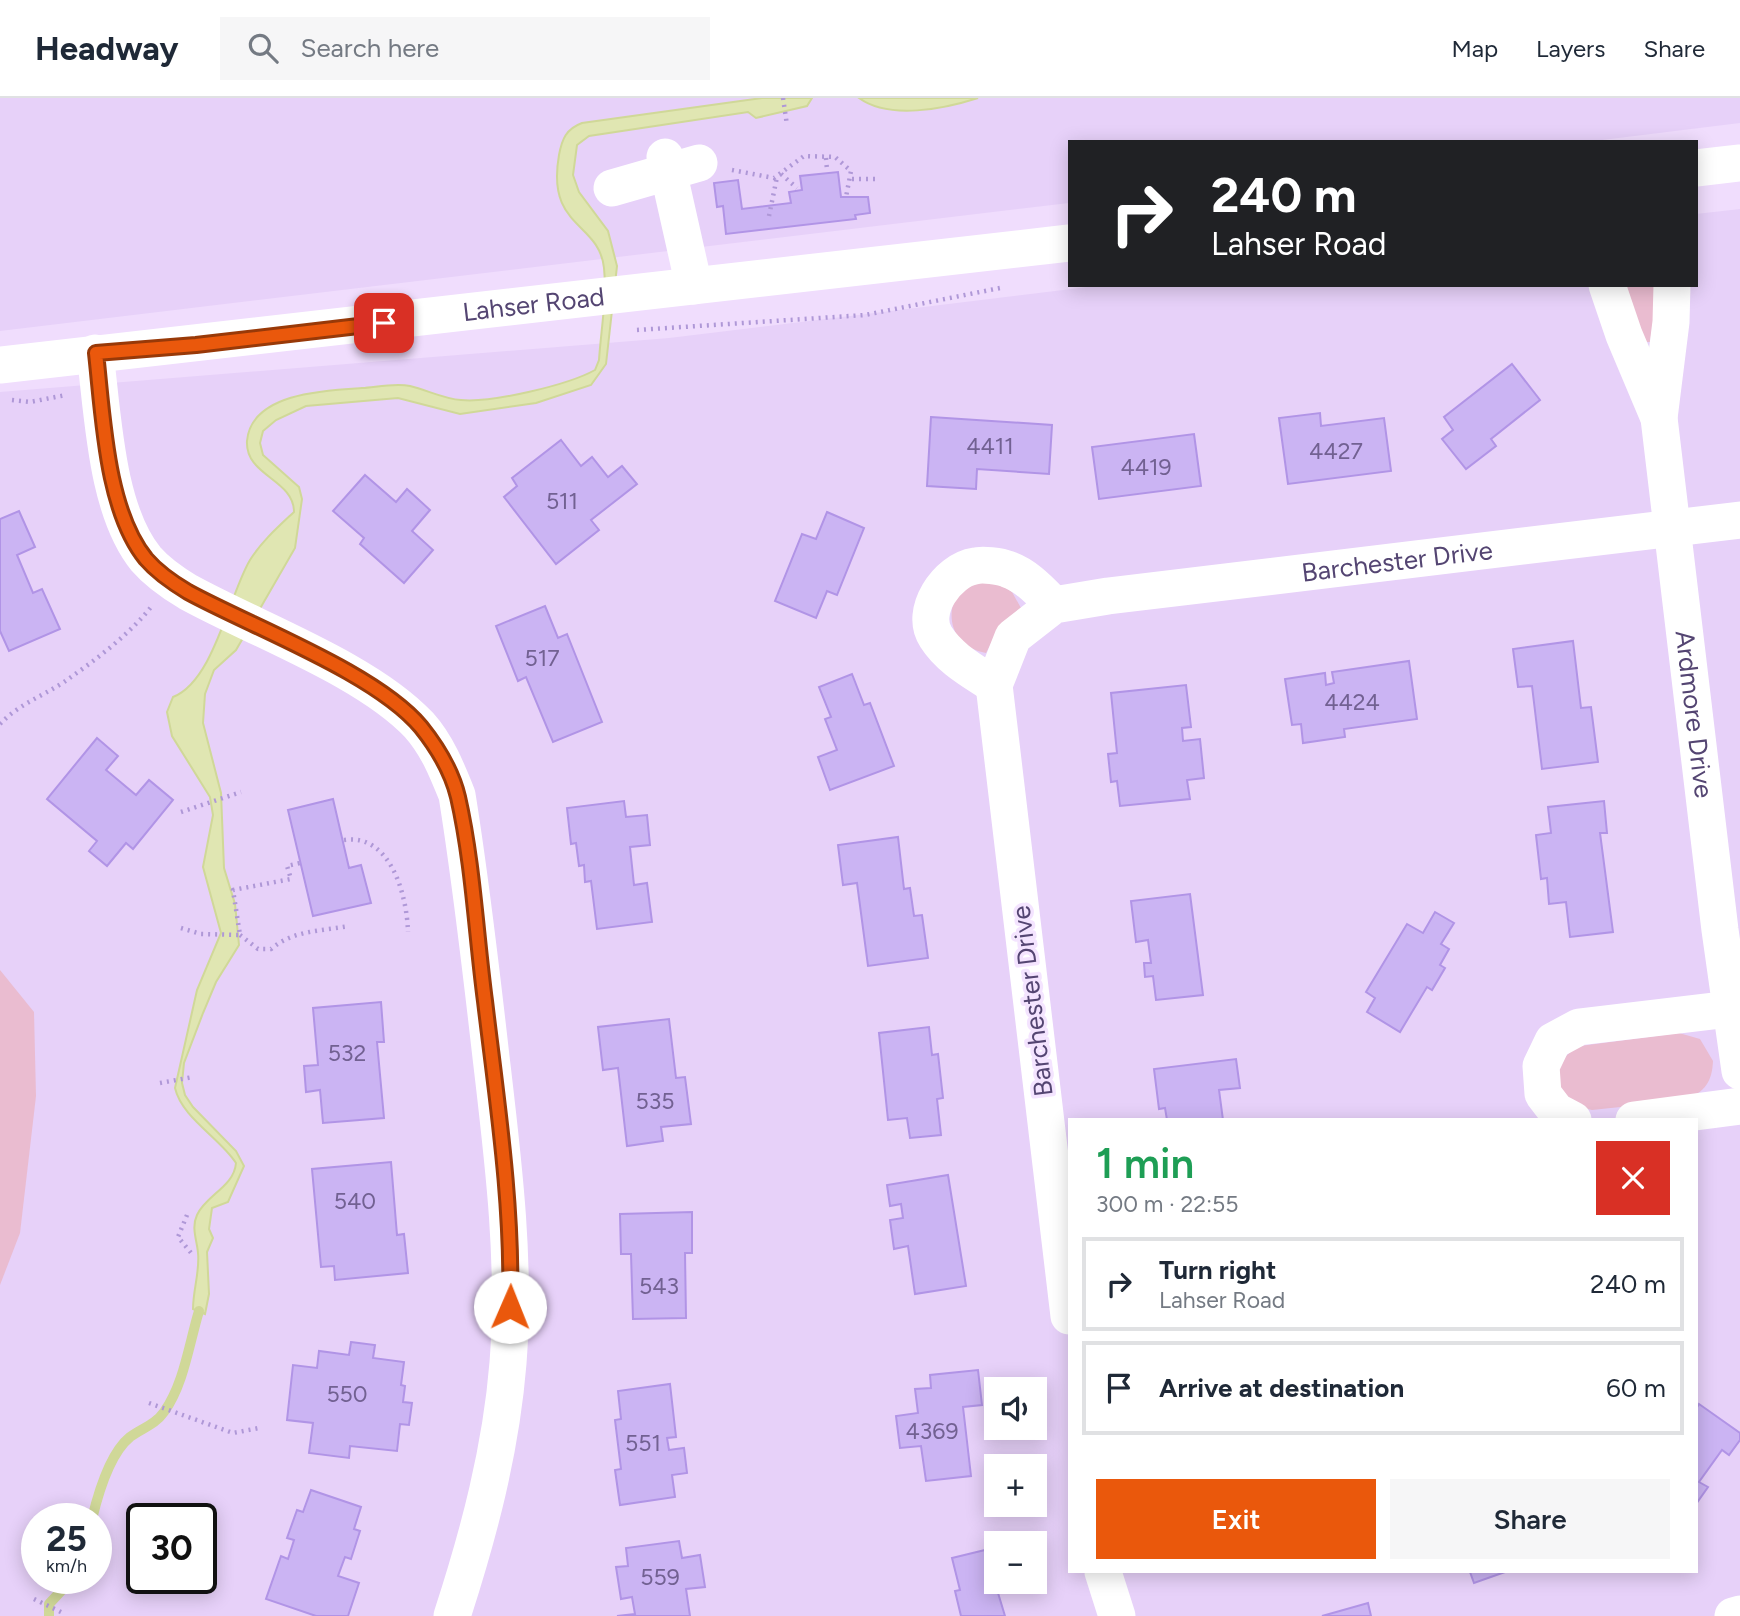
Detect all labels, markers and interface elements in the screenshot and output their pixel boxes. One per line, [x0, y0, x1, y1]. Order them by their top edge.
search box [220, 17, 710, 80]
text: Headway [35, 29, 178, 68]
icon: search [244, 29, 282, 67]
text: Search here [300, 32, 439, 64]
text: Map [1451, 34, 1498, 63]
text: Layers [1536, 34, 1605, 63]
text: Share [1643, 34, 1705, 63]
text: 240 m [1211, 165, 1357, 224]
icon: right [1096, 168, 1187, 259]
text: Lahser Road [1211, 225, 1387, 263]
street label: Lahser Road [461, 280, 606, 328]
pin [354, 293, 414, 353]
icon: arrive [365, 304, 403, 342]
house number: 4411 [966, 432, 1014, 460]
house number: 4427 [1309, 437, 1363, 465]
house number: 4419 [1120, 453, 1172, 481]
house number: 511 [546, 487, 578, 515]
street label: Barchester Drive [1300, 534, 1494, 589]
street label: Ardmore Drive [1668, 629, 1720, 800]
house number: 517 [524, 644, 560, 672]
house number: 4424 [1324, 688, 1380, 716]
street label: Barchester Drive [1004, 904, 1060, 1098]
house number: 532 [328, 1039, 366, 1067]
house number: 535 [636, 1087, 674, 1115]
text: 1 min [1096, 1138, 1194, 1189]
button: close [1596, 1141, 1670, 1215]
house number: 540 [334, 1187, 376, 1215]
text: 300 m · 22:55 [1096, 1190, 1238, 1218]
text: Turn right [1159, 1254, 1276, 1286]
icon: right [1100, 1265, 1138, 1303]
text: 240 m [1590, 1268, 1666, 1300]
position arrow [473, 1270, 547, 1344]
house number: 543 [639, 1272, 679, 1300]
text: Lahser Road [1159, 1286, 1285, 1314]
icon: arrive [1100, 1369, 1138, 1407]
text: Arrive at destination [1159, 1372, 1404, 1404]
text: 60 m [1606, 1372, 1666, 1404]
map controls [984, 1377, 1047, 1594]
button: sound [984, 1377, 1047, 1440]
house number: 550 [326, 1380, 368, 1408]
house number: 4369 [906, 1417, 958, 1445]
house number: 551 [625, 1429, 661, 1457]
button: + [984, 1454, 1047, 1517]
button: Exit [1096, 1479, 1376, 1559]
button: Share [1390, 1479, 1670, 1559]
speed limit sign: 30 [126, 1503, 217, 1594]
text: 25 [46, 1518, 87, 1560]
button: − [984, 1531, 1047, 1594]
text: km/h [46, 1555, 87, 1577]
house number: 559 [640, 1563, 680, 1591]

